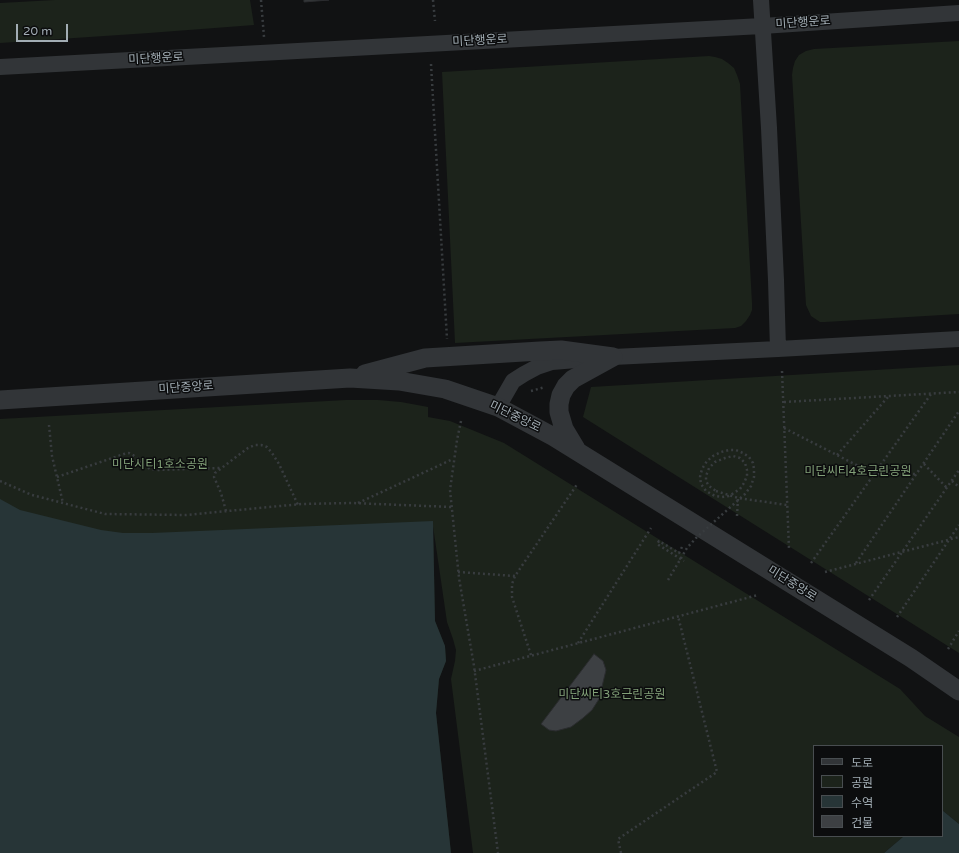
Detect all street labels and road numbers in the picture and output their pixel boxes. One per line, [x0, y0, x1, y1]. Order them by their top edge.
street label: 미단행운로 [775, 14, 831, 32]
street label: 미단행운로 [452, 32, 508, 50]
street label: 미단행운로 [128, 50, 184, 68]
street label: 미단중앙로 [158, 379, 214, 397]
street label: 미단중앙로 [487, 398, 543, 436]
street label: 미단중앙로 [765, 563, 819, 605]

